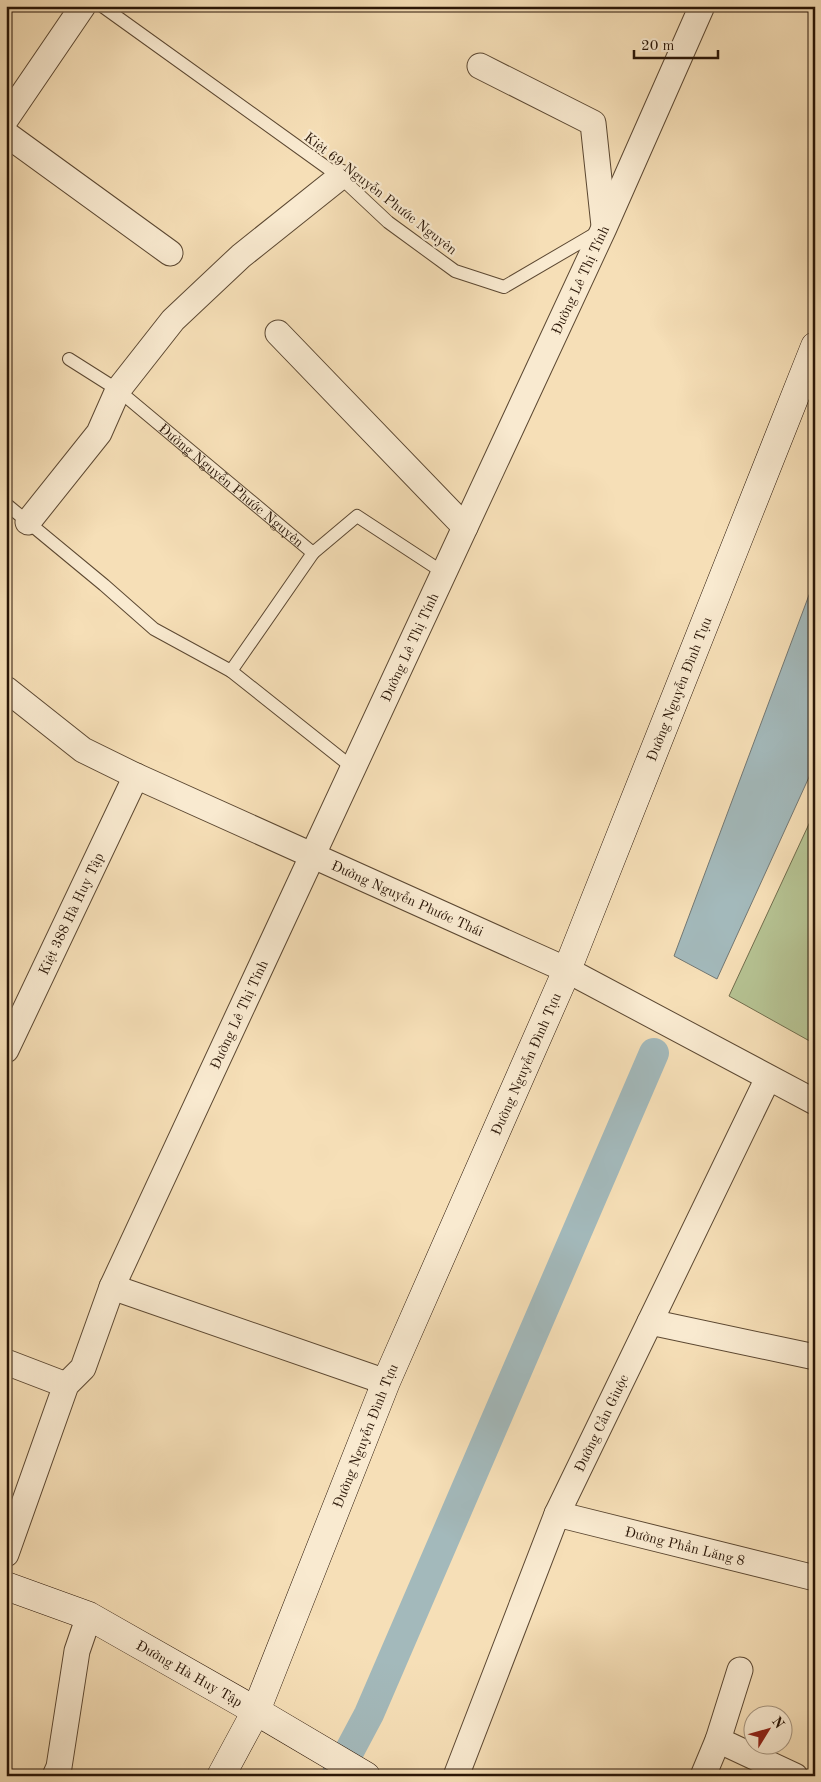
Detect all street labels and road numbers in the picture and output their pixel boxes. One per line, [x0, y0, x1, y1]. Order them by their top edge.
street label: Kiệt 69 Nguyễn Phước Nguyên [301, 129, 460, 258]
street label: Đường Lê Thị Tính [550, 223, 612, 337]
street label: Đường Nguyễn Phước Nguyên [156, 421, 306, 550]
street label: Đường Lê Thị Tính [379, 591, 442, 704]
street label: Đường Nguyễn Đình Tựu [645, 615, 715, 763]
street label: Kiệt 388 Hà Huy Tập [37, 851, 107, 977]
street label: Đường Nguyễn Phước Thái [329, 859, 485, 939]
street label: Đường Lê Thị Tính [208, 958, 271, 1071]
street label: Đường Nguyễn Đình Tựu [489, 991, 564, 1138]
street label: Đường Nguyễn Đình Tựu [331, 1361, 401, 1510]
street label: Đường Cần Giuộc [572, 1372, 631, 1474]
street label: Đường Phần Lăng 8 [623, 1525, 746, 1568]
street label: Đường Hà Huy Tập [134, 1638, 245, 1710]

